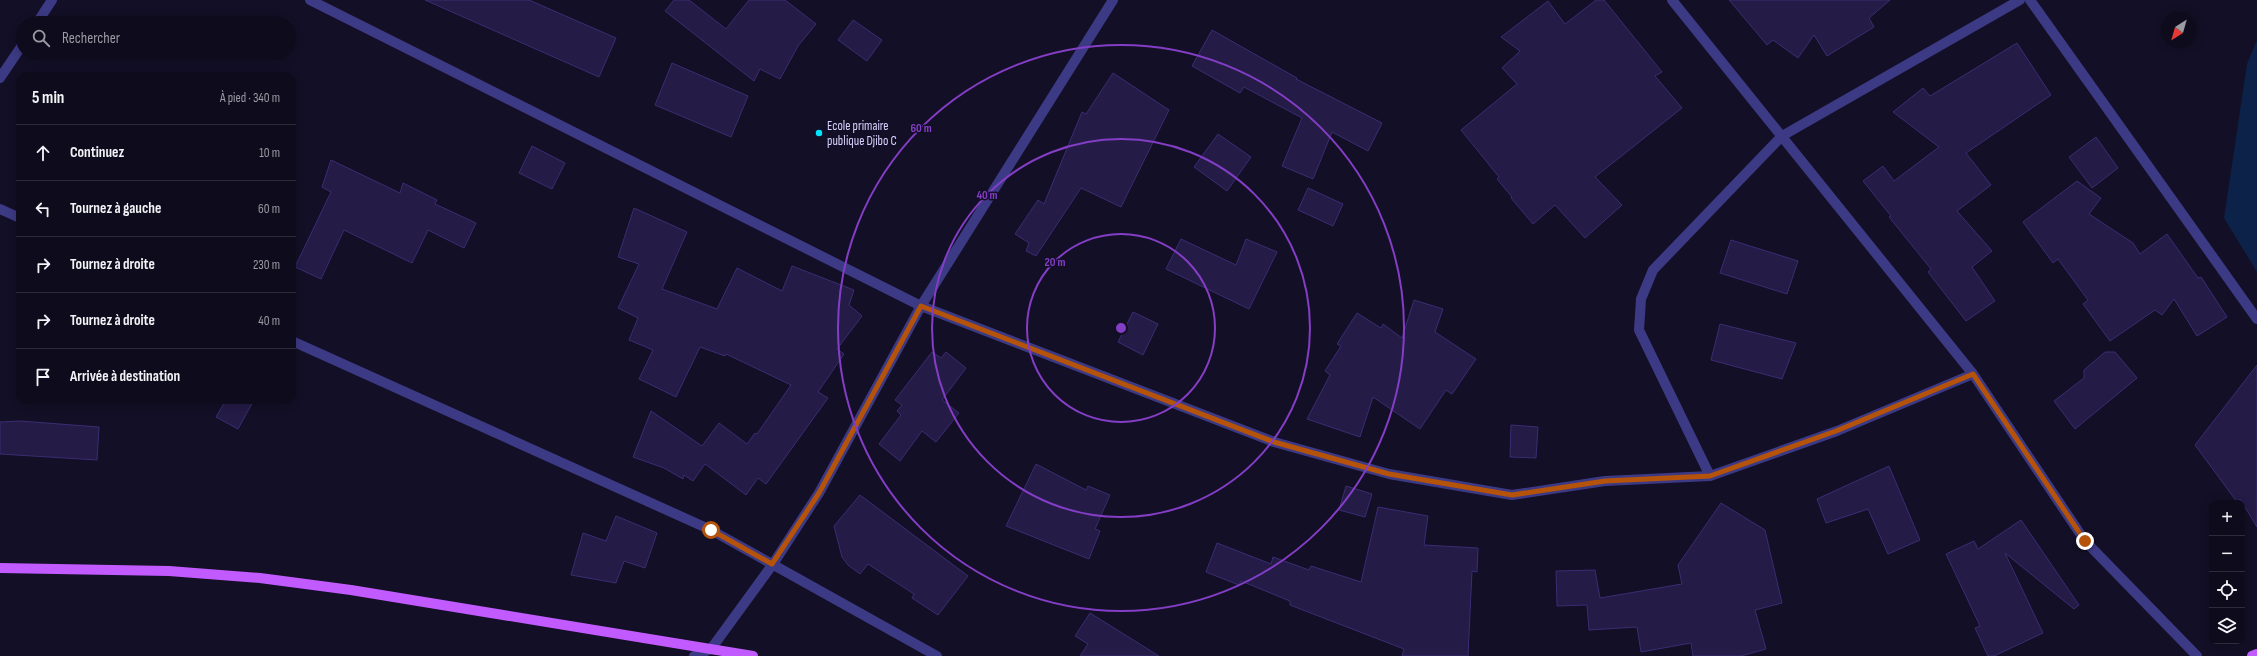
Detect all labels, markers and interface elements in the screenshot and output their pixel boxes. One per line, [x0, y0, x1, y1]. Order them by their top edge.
north arrow [2161, 12, 2197, 48]
search box [16, 16, 296, 60]
icon: search [30, 27, 52, 49]
text: Rechercher [62, 29, 120, 48]
text: 5 min [32, 88, 64, 108]
text: À pied · 340 m [220, 90, 280, 106]
place label: Ecole primaire publique Djibo C [827, 118, 897, 149]
text: 60 m [910, 121, 932, 136]
marker: Ecole primaire publique Djibo C [814, 128, 824, 138]
icon: ahead [32, 142, 54, 164]
text: Continuez [70, 143, 124, 162]
text: 10 m [259, 145, 280, 161]
text: 40 m [976, 188, 998, 203]
icon: left [32, 198, 54, 220]
text: Tournez à gauche [70, 199, 161, 218]
text: 60 m [258, 201, 280, 217]
icon: right [32, 254, 54, 276]
text: Tournez à droite [70, 255, 155, 274]
text: 20 m [1045, 255, 1065, 270]
text: 230 m [253, 257, 280, 273]
icon: right [32, 310, 54, 332]
text: Tournez à droite [70, 311, 155, 330]
text: 40 m [258, 313, 280, 329]
centre of rings [1114, 321, 1128, 335]
icon: arrive [32, 366, 54, 388]
text: Arrivée à destination [70, 367, 180, 386]
map controls [2209, 500, 2245, 644]
button: + [2209, 500, 2245, 536]
route start [702, 521, 720, 539]
route end [2076, 532, 2094, 550]
button: − [2209, 536, 2245, 572]
button: locate [2209, 572, 2245, 608]
button: layers [2209, 608, 2245, 644]

